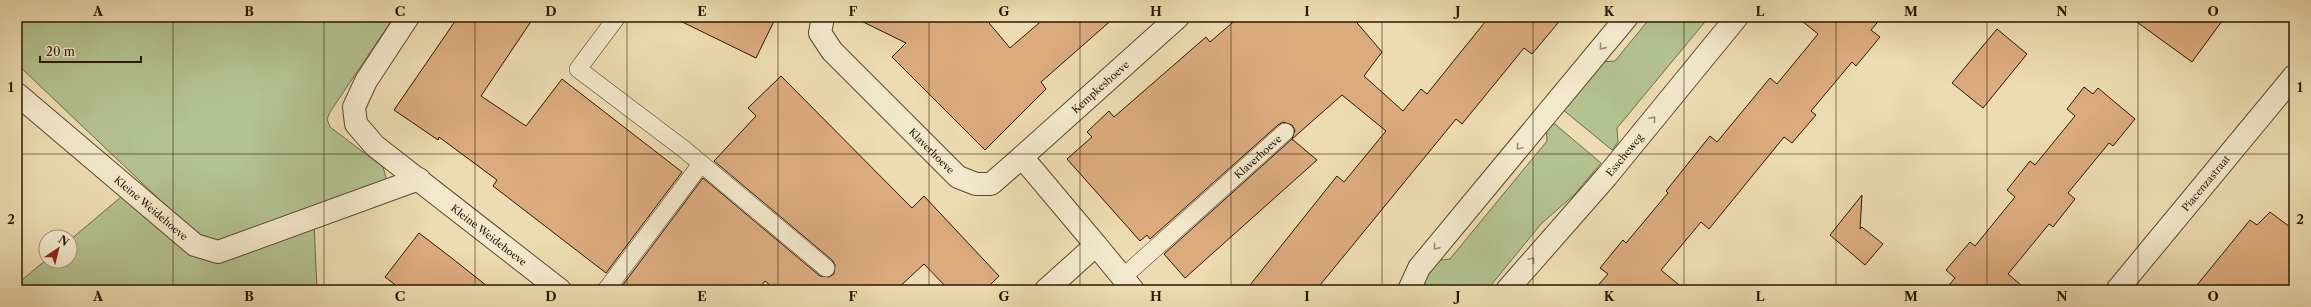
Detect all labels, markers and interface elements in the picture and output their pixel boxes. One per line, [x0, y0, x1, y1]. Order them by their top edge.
text: A [92, 3, 104, 19]
text: B [244, 3, 254, 19]
text: C [395, 3, 405, 19]
text: D [545, 3, 557, 19]
text: E [697, 3, 707, 19]
text: F [849, 3, 858, 19]
text: G [998, 3, 1010, 19]
text: H [1150, 3, 1162, 19]
text: I [1304, 3, 1310, 19]
text: J [1453, 3, 1461, 19]
text: K [1604, 3, 1615, 19]
text: L [1756, 3, 1765, 19]
text: M [1904, 3, 1918, 19]
text: N [2056, 3, 2068, 19]
text: O [2207, 3, 2219, 19]
scale bar [40, 38, 141, 64]
one-way arrow [1600, 43, 1607, 50]
text: 20 m [46, 44, 75, 59]
street label: Kempkeshoeve [1069, 58, 1132, 116]
text: 1 [8, 79, 14, 95]
text: 1 [2297, 79, 2303, 95]
one-way arrow [1648, 116, 1655, 123]
street label: Klaverhoeve [906, 125, 958, 177]
street label: Esscheweg [1603, 130, 1646, 179]
street label: Klaverhoeve [1231, 132, 1284, 181]
one-way arrow [1516, 142, 1523, 149]
street label: Piacenzastraat [2179, 152, 2233, 213]
street label: Kleine Weidehoeve [112, 173, 191, 243]
street label: Kleine Weidehoeve [449, 201, 530, 269]
text: 2 [7, 211, 15, 227]
text: 2 [2296, 211, 2304, 227]
north arrow [38, 229, 78, 269]
text: N [56, 232, 72, 250]
one-way arrow [1434, 242, 1441, 250]
one-way arrow [1528, 257, 1535, 265]
text: A [92, 288, 104, 304]
text: B [244, 288, 254, 304]
text: C [395, 288, 405, 304]
text: D [545, 288, 557, 304]
text: E [697, 288, 707, 304]
text: F [849, 288, 858, 304]
text: G [998, 288, 1010, 304]
text: H [1150, 288, 1162, 304]
text: I [1304, 288, 1310, 304]
text: J [1453, 288, 1461, 304]
text: K [1604, 288, 1615, 304]
text: L [1756, 288, 1765, 304]
text: M [1904, 288, 1918, 304]
text: N [2056, 288, 2068, 304]
text: O [2207, 288, 2219, 304]

